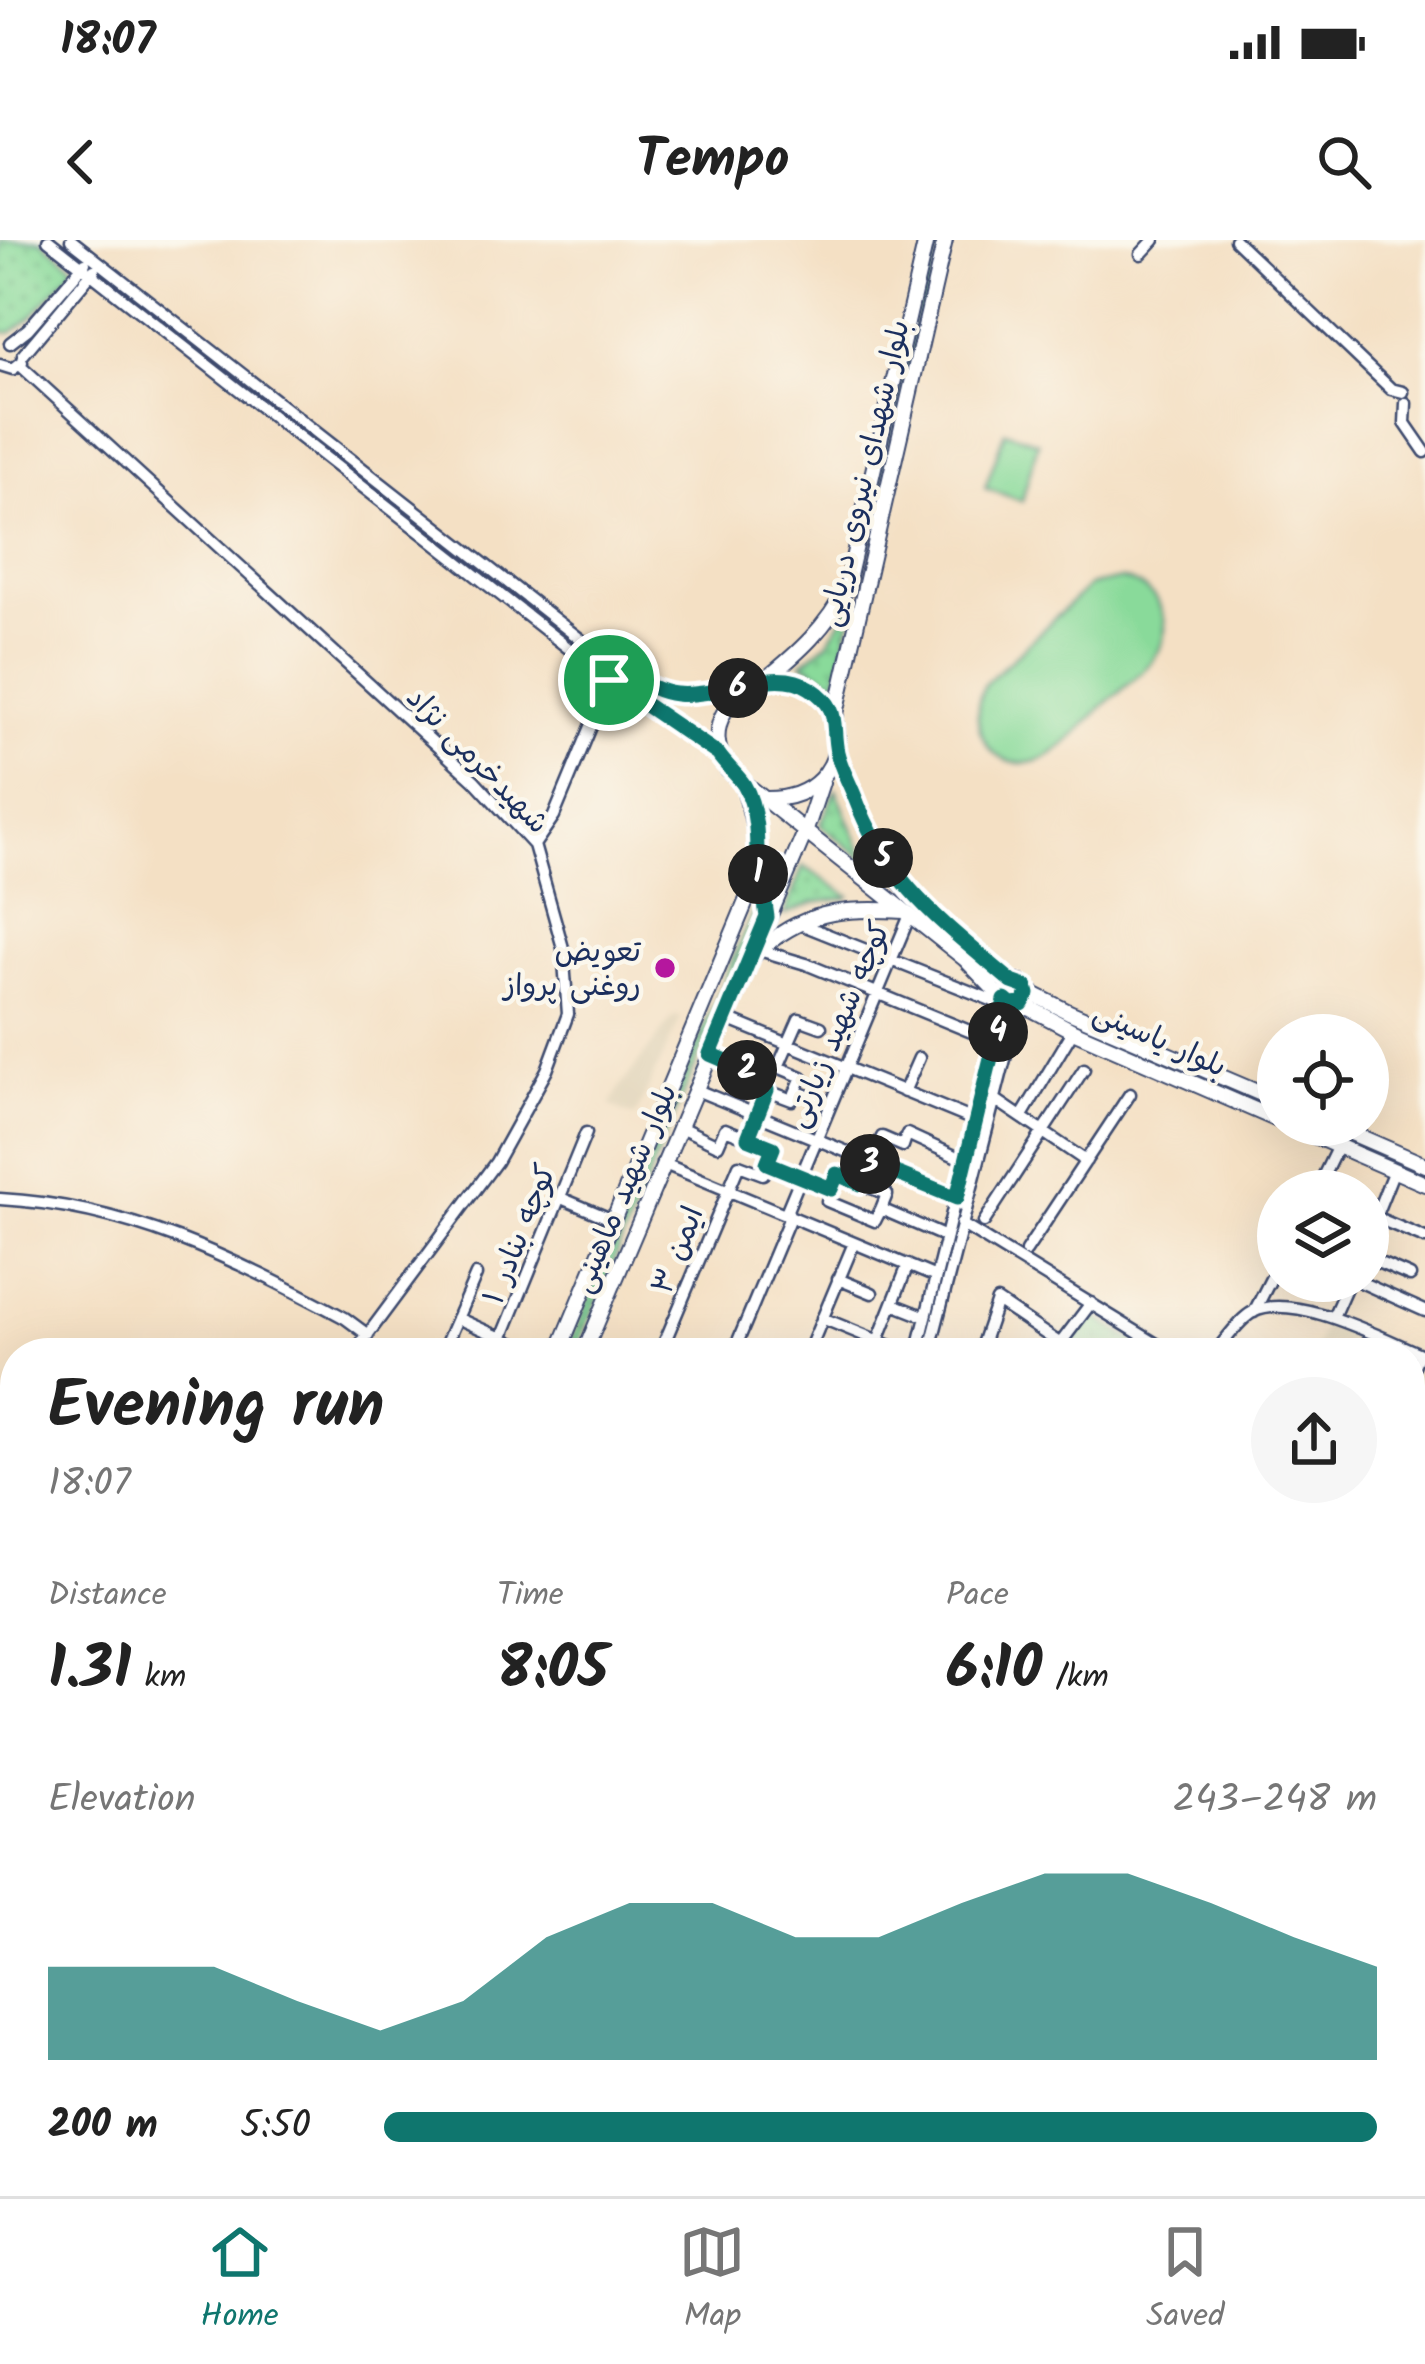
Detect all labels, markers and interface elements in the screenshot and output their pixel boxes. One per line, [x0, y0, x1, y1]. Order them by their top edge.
text: 18:07 [60, 6, 156, 78]
text: Tempo [636, 119, 789, 205]
icon: back [48, 129, 114, 195]
icon: search [1311, 129, 1377, 195]
street label: بلوار شهدای نیروی دریایی [807, 315, 925, 632]
pin [558, 629, 660, 731]
icon: arrive [576, 647, 642, 713]
pin: 6 [708, 658, 768, 718]
text: 6 [729, 661, 747, 714]
street label: شهیدخرمی نژاد [393, 676, 560, 846]
pin: 5 [853, 828, 913, 888]
text: 5 [875, 831, 891, 884]
pin: 1 [728, 844, 788, 904]
text: 1 [753, 847, 763, 900]
street label: کوچه شهید زیارتی [775, 914, 905, 1136]
place label: تعویض روغنی پرواز [501, 929, 641, 1011]
marker: تعویض روغنی پرواز [652, 955, 678, 981]
street label: بلوار یاسینی [1085, 990, 1234, 1092]
pin: 4 [968, 1002, 1028, 1062]
text: 4 [989, 1005, 1007, 1058]
map controls [1257, 1014, 1389, 1302]
button: locate [1257, 1014, 1389, 1146]
pin: 2 [717, 1040, 777, 1100]
text: 2 [737, 1043, 757, 1096]
street label: بلوار شهید ماهینی [560, 1077, 692, 1301]
pin: 3 [840, 1134, 900, 1194]
text: 3 [861, 1137, 879, 1190]
street label: کوچه بنادر ۱ [471, 1157, 571, 1312]
button: layers [1257, 1170, 1389, 1302]
street label: ایمن ۳ [639, 1199, 718, 1302]
text: Evening run [48, 1356, 384, 1461]
button: share [1251, 1377, 1377, 1503]
text: 18:07 [48, 1454, 131, 1516]
text: Distance [48, 1570, 167, 1623]
text: Time [497, 1570, 564, 1623]
text: Pace [946, 1570, 1009, 1623]
text: 1.31 [48, 1623, 131, 1719]
text: 8:05 [497, 1623, 608, 1719]
text: 6:10 [946, 1623, 1042, 1719]
text: km [131, 1652, 186, 1705]
text: /km [1042, 1652, 1109, 1705]
text: Elevation [48, 1770, 196, 1832]
text: 243–248 m [1172, 1770, 1377, 1832]
text: 200 m [48, 2096, 158, 2158]
text: 5:50 [240, 2096, 311, 2158]
tab: Home [200, 2219, 279, 2344]
tab: Map [679, 2219, 745, 2344]
tab: Saved [1146, 2219, 1225, 2344]

